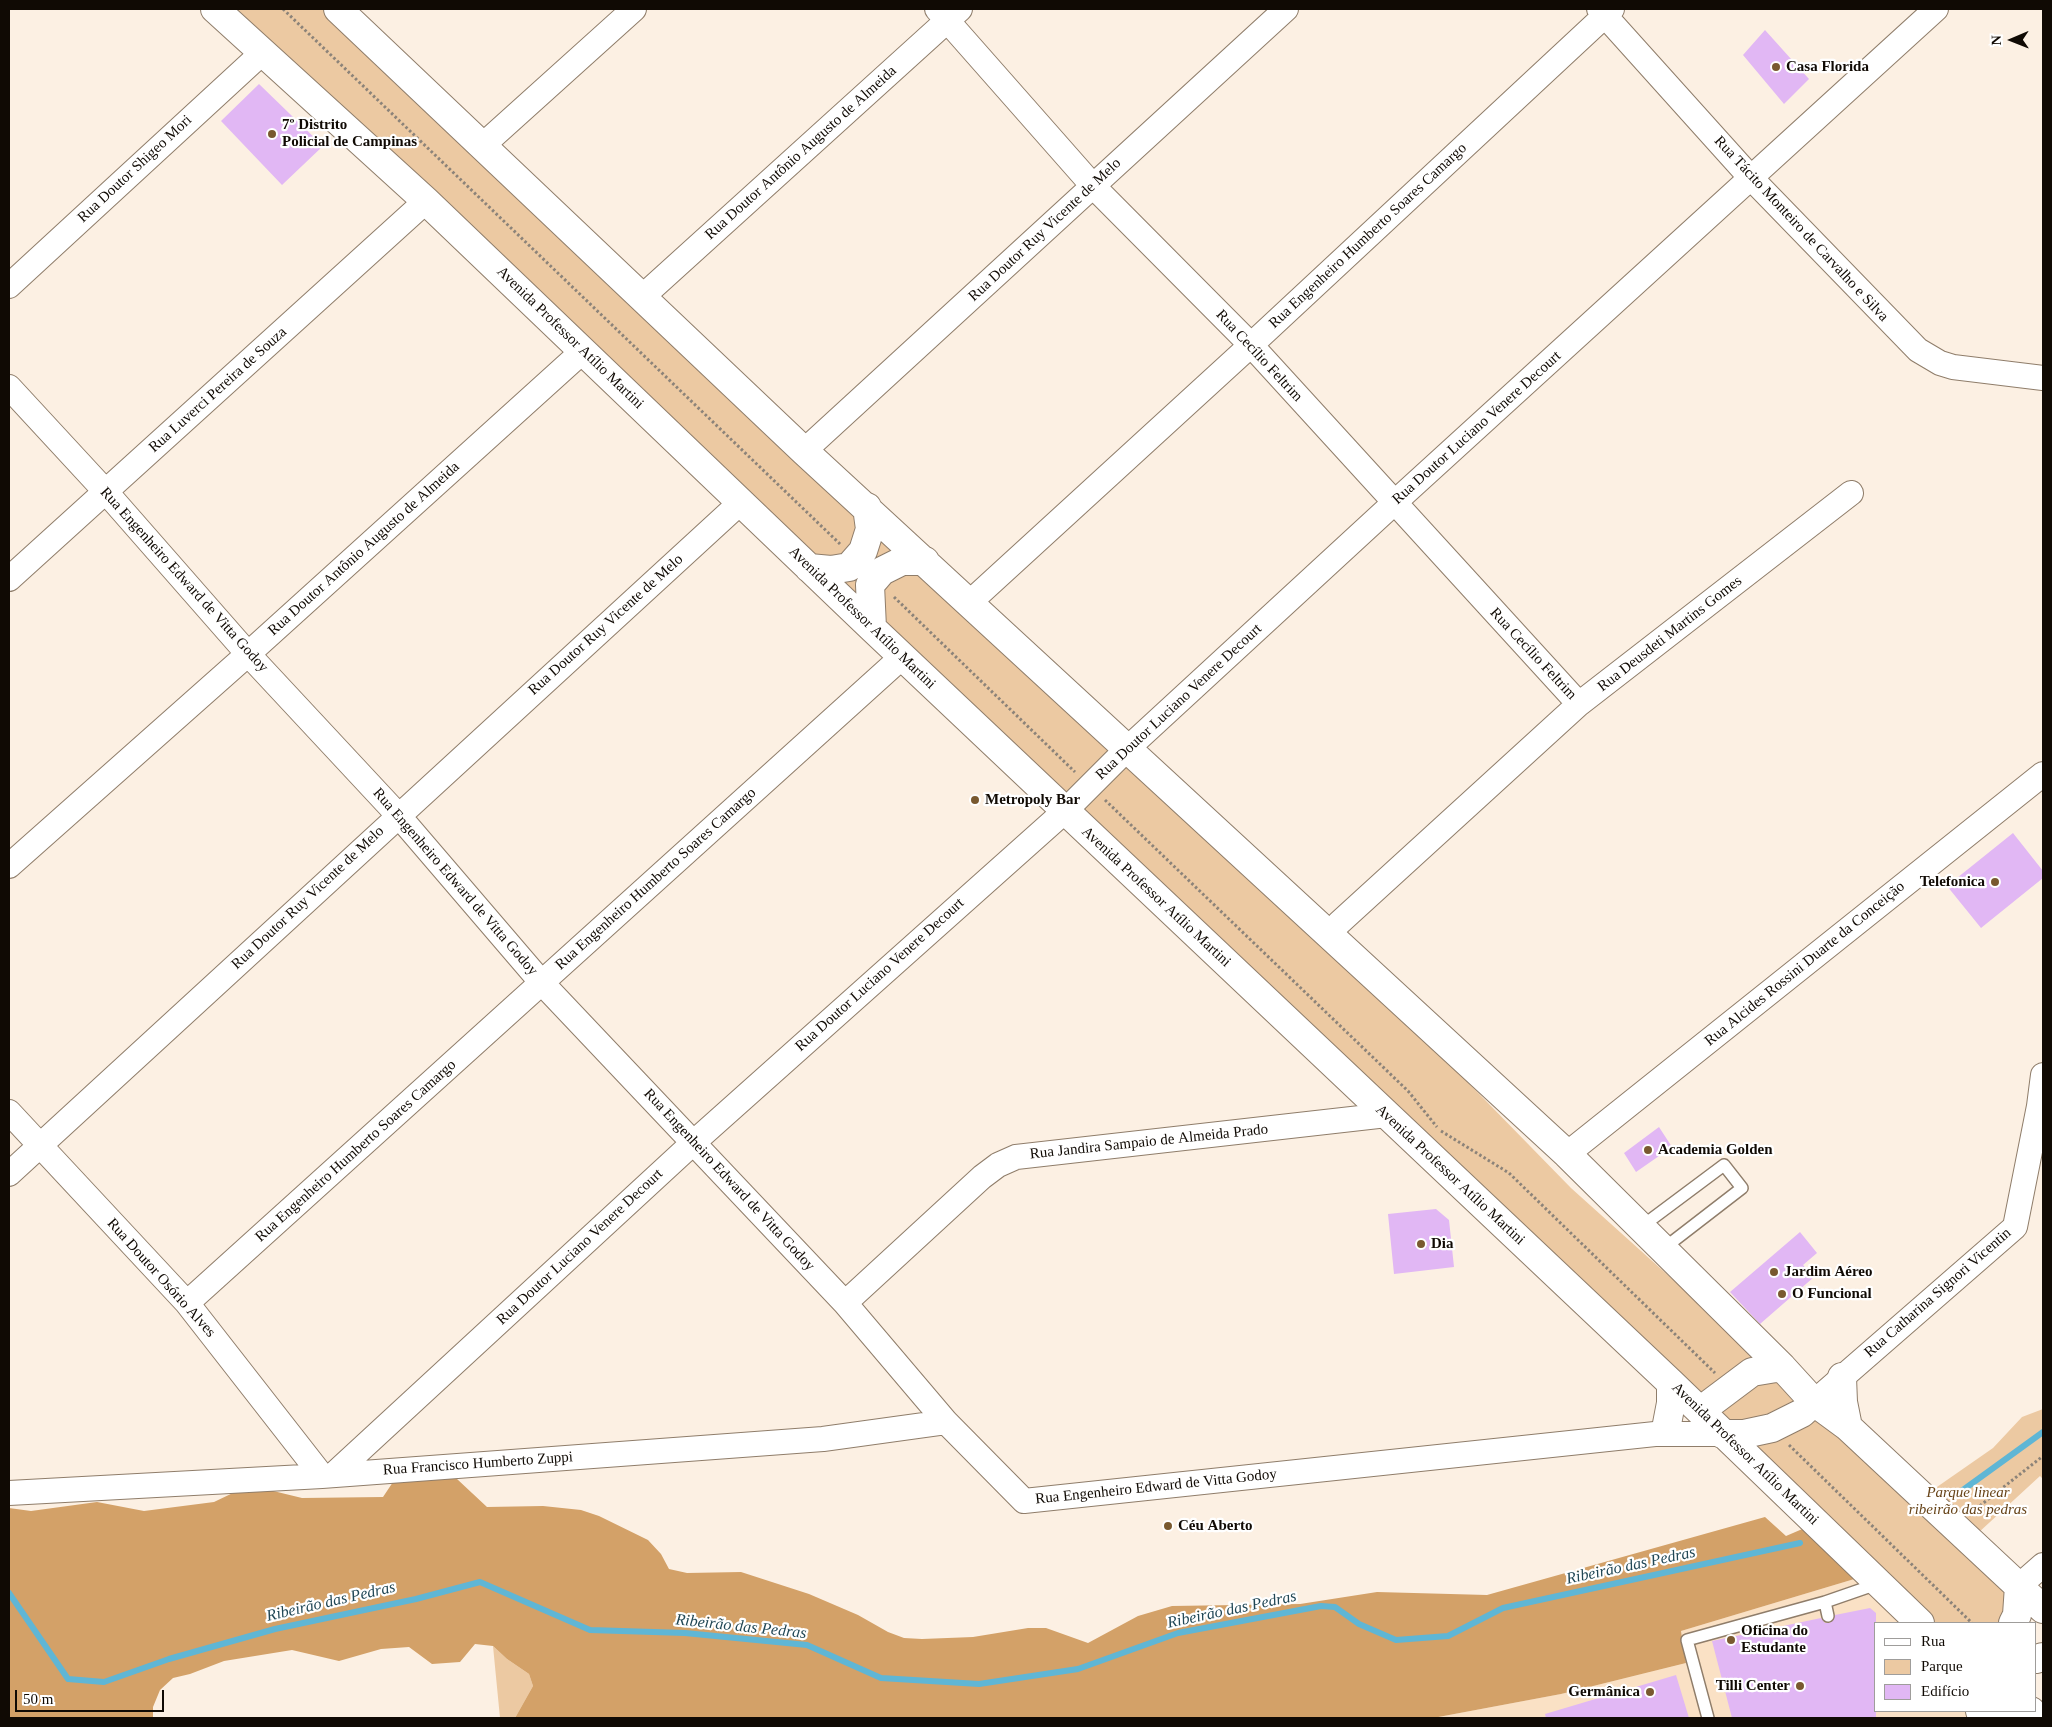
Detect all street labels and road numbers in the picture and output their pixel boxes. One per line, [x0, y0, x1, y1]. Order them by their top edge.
street label: Rua Doutor Antônio Augusto de Almeida [702, 62, 900, 244]
street label: Rua Doutor Shigeo Mori [74, 111, 196, 227]
street label: Rua Tácito Monteiro de Carvalho e Silva [1710, 132, 1892, 326]
street label: Rua Engenheiro Humberto Soares Camargo [1265, 139, 1471, 333]
street label: Rua Doutor Ruy Vicente de Melo [965, 155, 1125, 305]
street label: Avenida Professor Atílio Martini [493, 263, 647, 413]
street label: Rua Cecílio Feltrim [1212, 306, 1306, 406]
street label: Rua Luverci Pereira de Souza [145, 323, 291, 457]
street label: Rua Doutor Luciano Venere Decourt [1389, 347, 1565, 509]
street label: Rua Doutor Antônio Augusto de Almeida [265, 458, 463, 640]
street label: Rua Engenheiro Edward de Vitta Godoy [96, 484, 272, 676]
street label: Avenida Professor Atílio Martini [785, 543, 939, 693]
street label: Rua Doutor Ruy Vicente de Melo [525, 551, 687, 699]
street label: Rua Deusdeti Martins Gomes [1594, 572, 1746, 696]
street label: Rua Cecílio Feltrim [1486, 604, 1580, 704]
street label: Rua Doutor Luciano Venere Decourt [1092, 620, 1266, 784]
street label: Rua Engenheiro Edward de Vitta Godoy [369, 784, 541, 980]
street label: Rua Engenheiro Humberto Soares Camargo [552, 784, 760, 974]
street label: Rua Doutor Ruy Vicente de Melo [228, 823, 388, 973]
street label: Avenida Professor Atílio Martini [1078, 823, 1234, 971]
street label: Rua Alcides Rossini Duarte da Conceição [1701, 878, 1909, 1050]
street label: Rua Doutor Luciano Venere Decourt [792, 894, 968, 1056]
street label: Rua Engenheiro Humberto Soares Camargo [252, 1056, 460, 1246]
street label: Rua Engenheiro Edward de Vitta Godoy [640, 1085, 818, 1275]
street label: Avenida Professor Atílio Martini [1372, 1101, 1528, 1249]
street label: Rua Jandira Sampaio de Almeida Prado [1029, 1121, 1269, 1163]
street label: Rua Doutor Luciano Venere Decourt [493, 1165, 667, 1329]
street label: Rua Doutor Osório Alves [103, 1215, 219, 1341]
street label: Rua Catharina Signori Vicentin [1861, 1224, 2015, 1362]
street label: Avenida Professor Atílio Martini [1668, 1379, 1822, 1529]
street label: Rua Francisco Humberto Zuppi [382, 1448, 574, 1480]
street label: Rua Engenheiro Edward de Vitta Godoy [1034, 1465, 1278, 1509]

